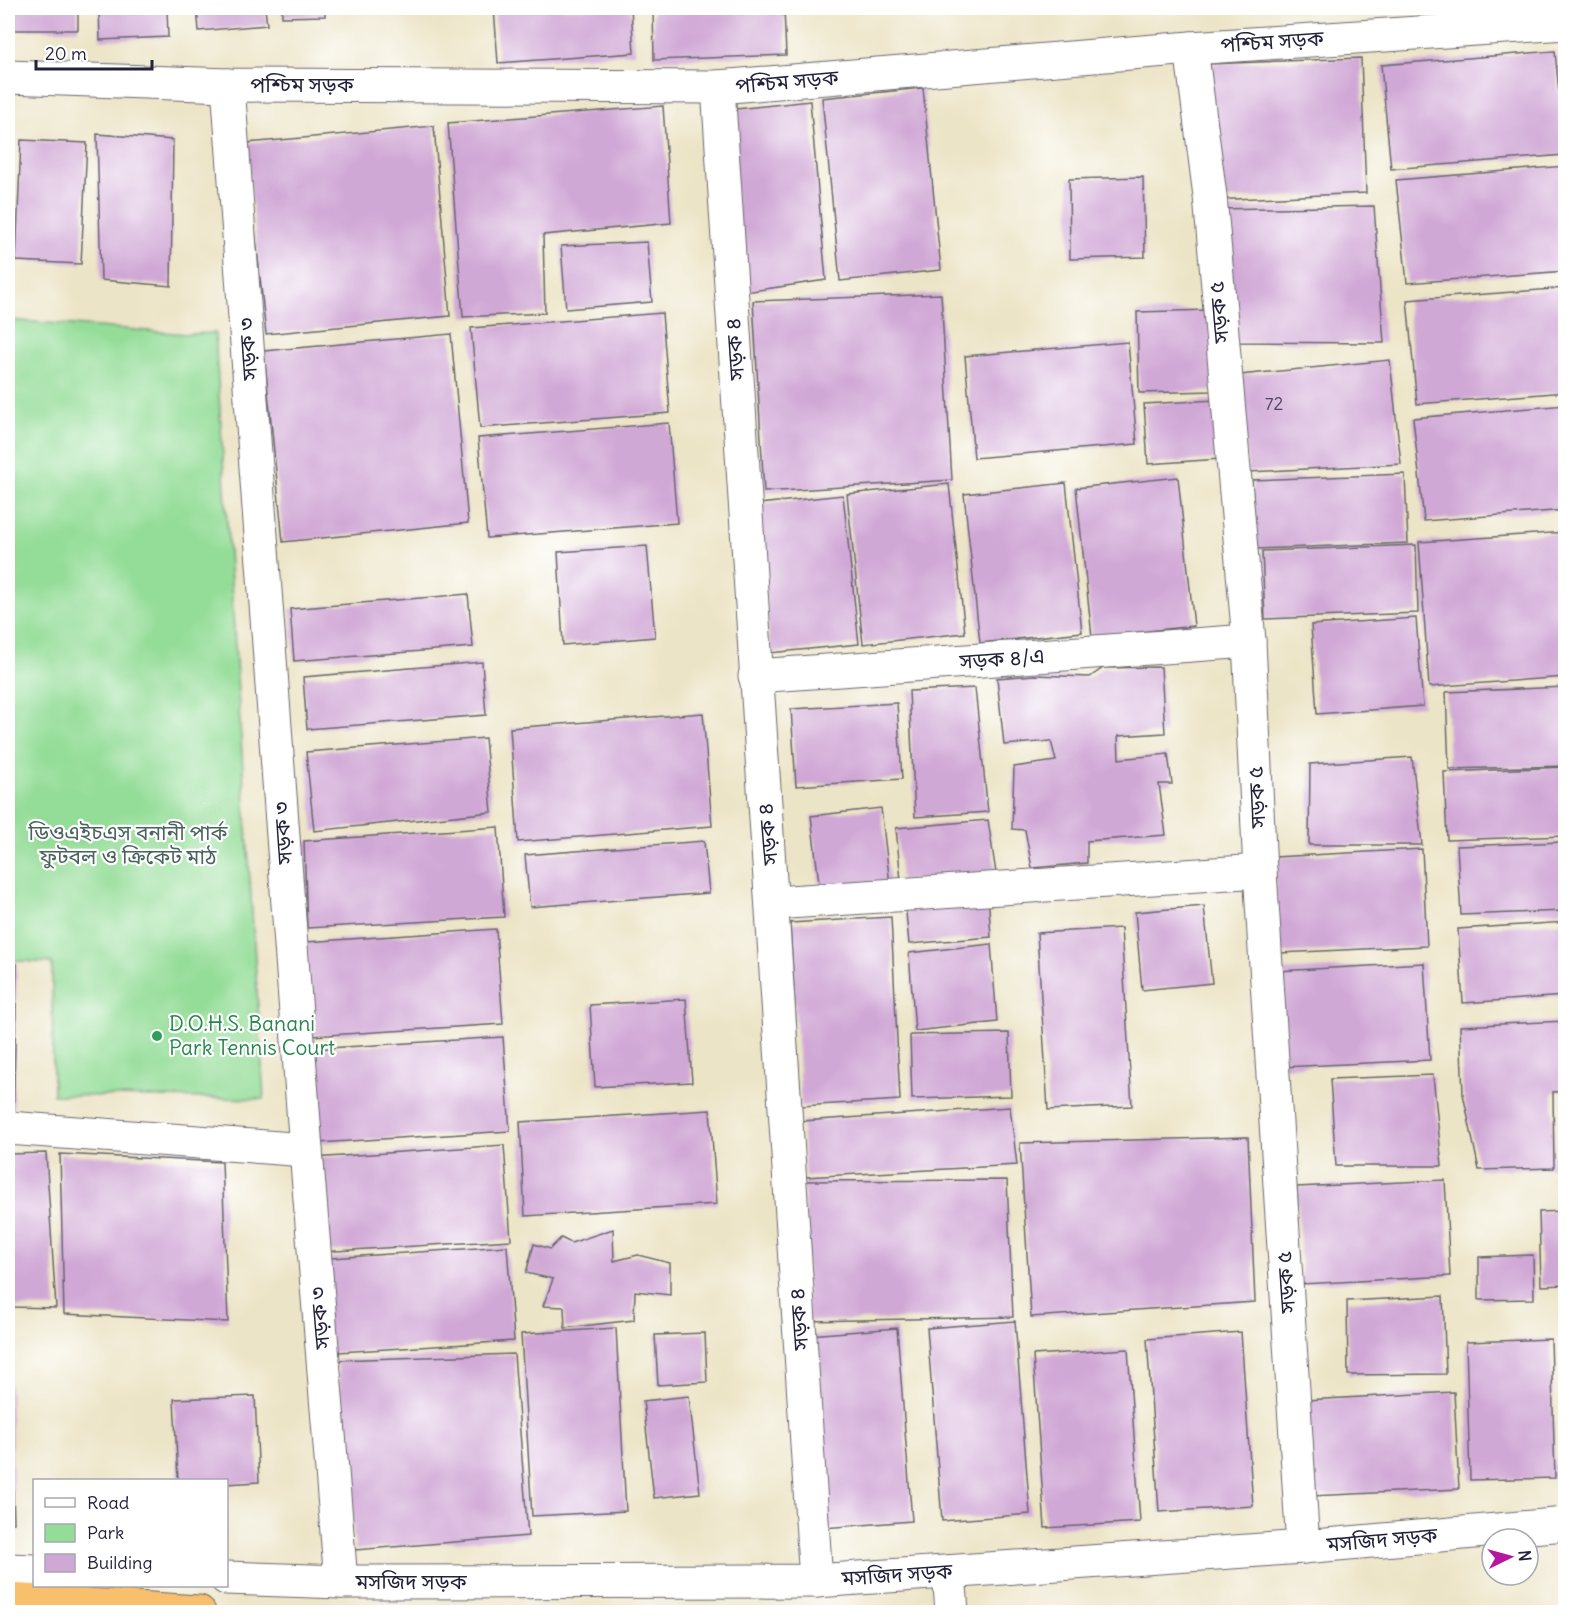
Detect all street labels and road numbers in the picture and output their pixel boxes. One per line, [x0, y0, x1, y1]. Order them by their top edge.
street label: পশ্চিম সড়ক [1219, 24, 1326, 59]
street label: পশ্চিম সড়ক [734, 63, 841, 99]
street label: পশ্চিম সড়ক [250, 71, 355, 98]
street label: সড়ক ৫ [1202, 280, 1235, 345]
street label: সড়ক ৩ [232, 317, 263, 382]
street label: সড়ক ৪ [719, 317, 750, 382]
street label: সড়ক ৪/এ [957, 642, 1045, 675]
street label: সড়ক ৫ [1241, 765, 1272, 830]
street label: সড়ক ৩ [267, 801, 298, 866]
street label: সড়ক ৪ [751, 802, 784, 867]
street label: সড়ক ৫ [1270, 1250, 1301, 1315]
street label: সড়ক ৩ [303, 1286, 336, 1351]
street label: সড়ক ৪ [783, 1287, 814, 1352]
street label: মসজিদ সড়ক [1324, 1521, 1440, 1558]
street label: মসজিদ সড়ক [840, 1557, 954, 1592]
street label: মসজিদ সড়ক [354, 1568, 468, 1595]

